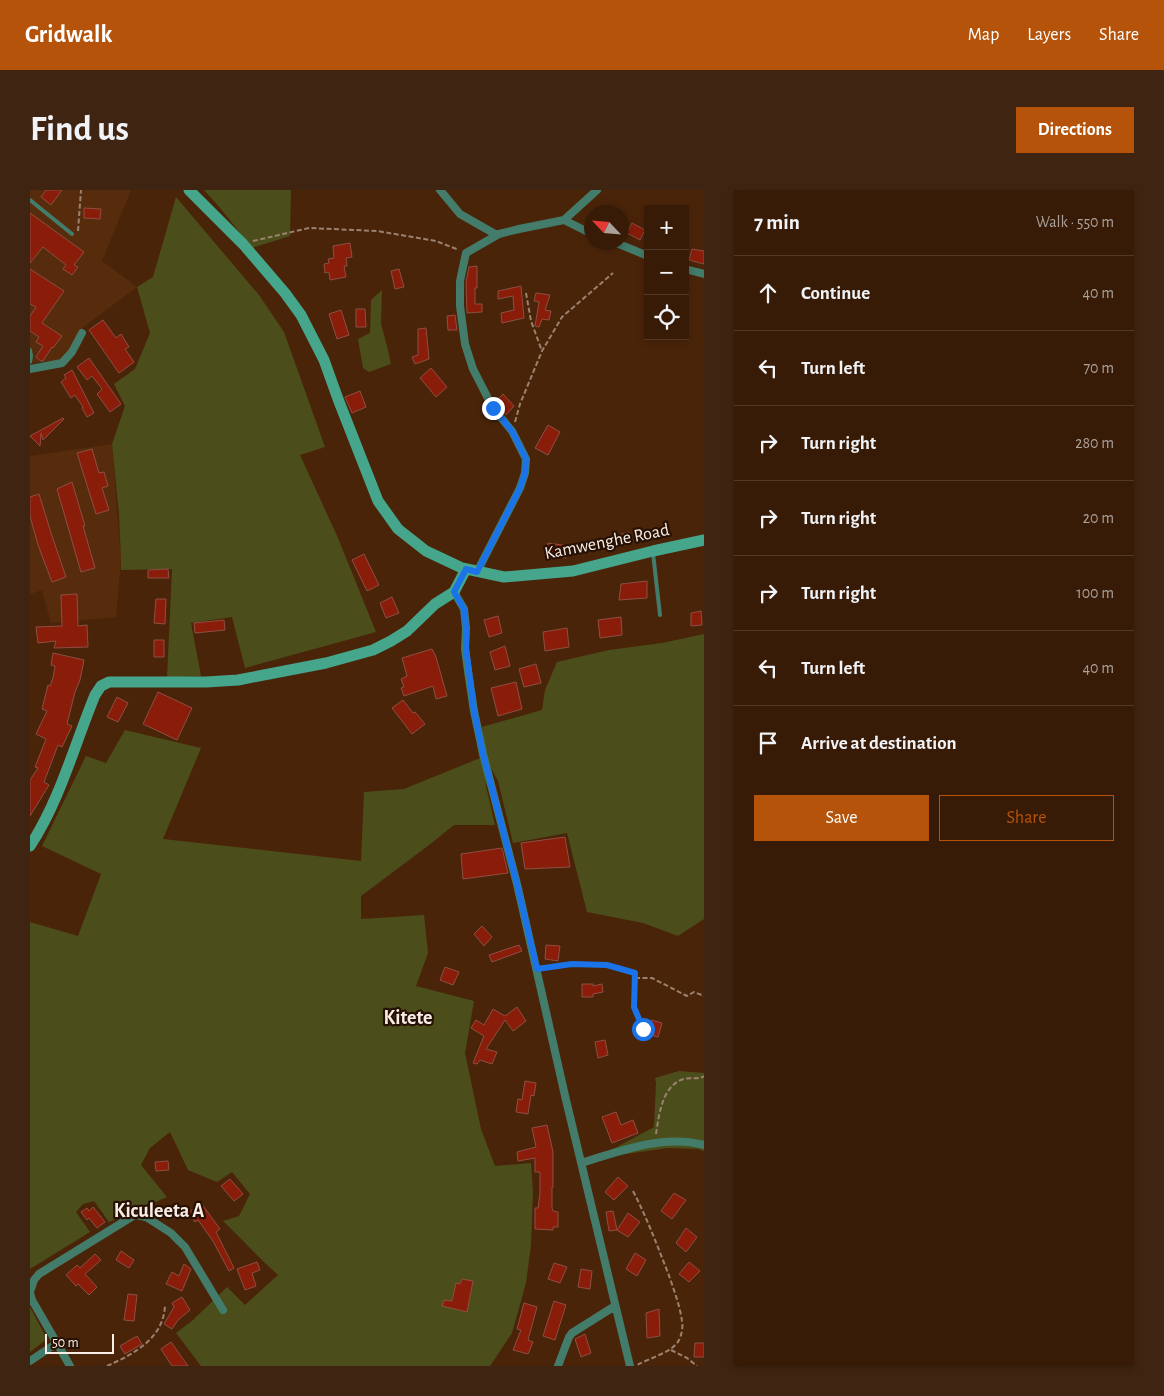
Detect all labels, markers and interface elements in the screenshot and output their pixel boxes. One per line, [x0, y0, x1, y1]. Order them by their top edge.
text: Gridwalk [25, 23, 112, 47]
text: Map [968, 26, 999, 44]
text: Layers [1027, 26, 1071, 44]
text: Share [1099, 26, 1139, 44]
button: Directions [1016, 107, 1134, 153]
text: Find us [30, 112, 129, 147]
north arrow [584, 205, 629, 250]
map controls [644, 205, 689, 340]
button: + [644, 205, 689, 250]
text: 7 min [754, 212, 800, 233]
text: Walk · 550 m [1036, 214, 1114, 230]
button: − [644, 250, 689, 295]
icon: ahead [754, 279, 782, 307]
text: Continue [801, 284, 870, 303]
text: 40 m [1082, 285, 1114, 301]
button: locate [644, 295, 689, 340]
icon: left [754, 354, 782, 382]
text: Turn left [801, 359, 865, 378]
text: 70 m [1083, 360, 1114, 376]
route end [482, 397, 505, 420]
icon: right [754, 429, 782, 457]
text: Turn right [801, 434, 876, 453]
text: 280 m [1075, 435, 1114, 451]
icon: right [754, 504, 782, 532]
text: Turn right [801, 509, 876, 528]
text: 20 m [1083, 510, 1114, 526]
street label: Kamwenghe Road [543, 521, 671, 563]
icon: right [754, 579, 782, 607]
text: Turn right [801, 584, 876, 603]
text: 100 m [1076, 585, 1114, 601]
icon: left [754, 654, 782, 682]
text: Turn left [801, 659, 865, 678]
text: 40 m [1082, 660, 1114, 676]
icon: arrive [754, 729, 782, 757]
text: Arrive at destination [801, 734, 957, 753]
button: Save [754, 795, 929, 841]
button: Share [939, 795, 1114, 841]
district label: Kitete [383, 1008, 433, 1028]
route start [632, 1018, 655, 1041]
district label: Kiculeeta A [114, 1201, 204, 1221]
scale bar [45, 1331, 114, 1354]
text: 50 m [52, 1336, 79, 1350]

